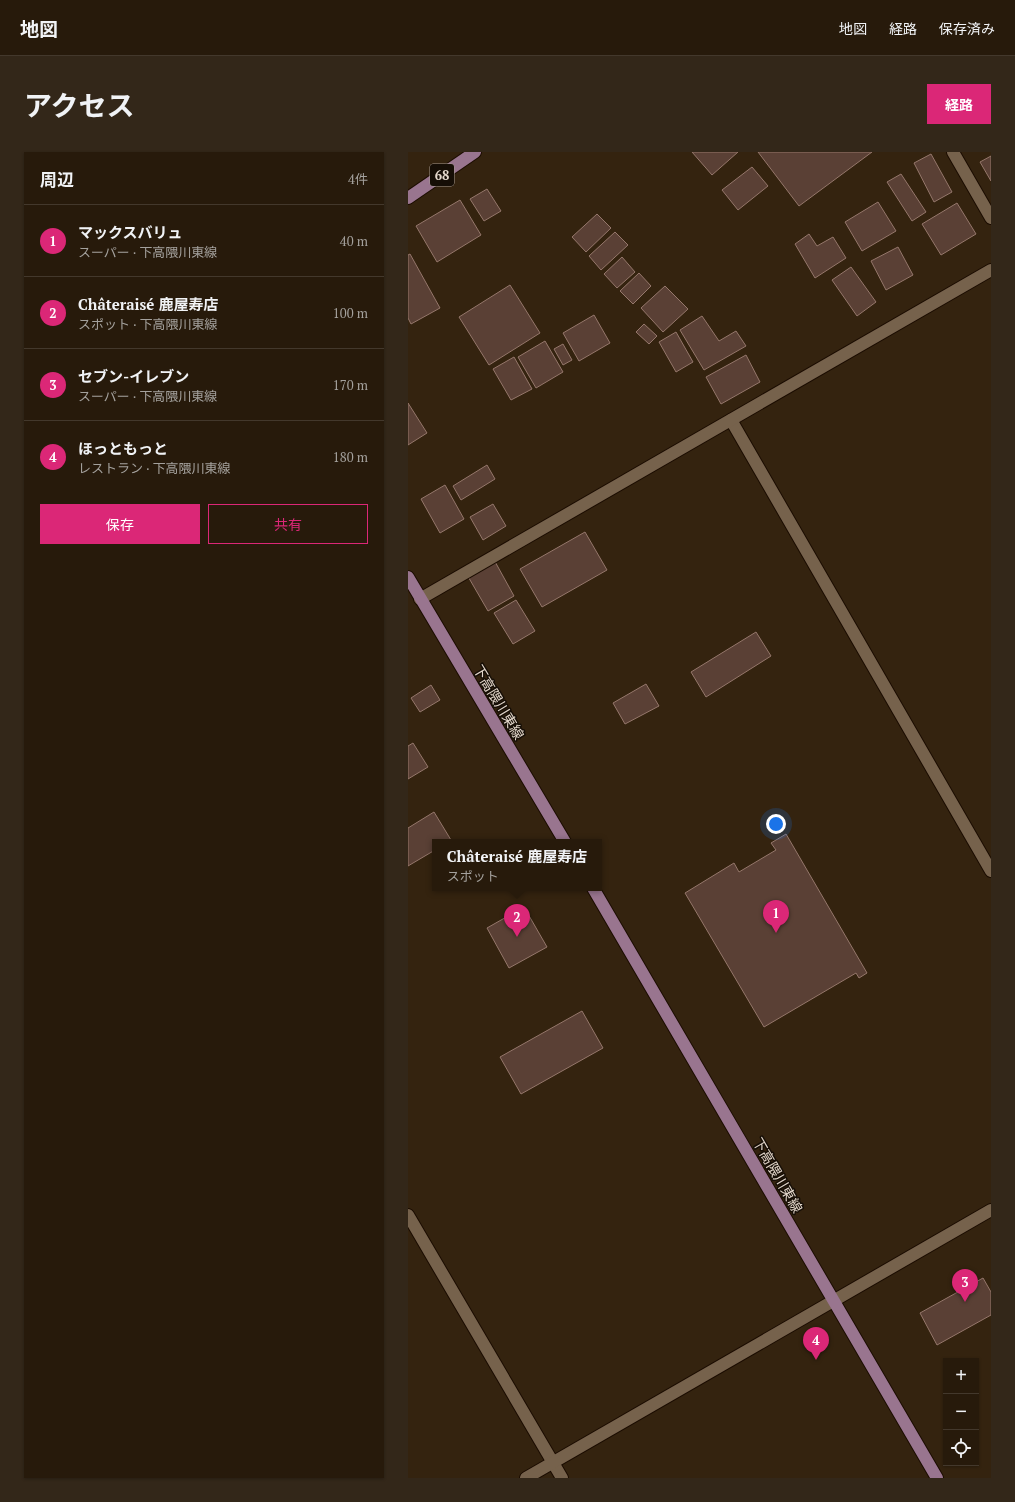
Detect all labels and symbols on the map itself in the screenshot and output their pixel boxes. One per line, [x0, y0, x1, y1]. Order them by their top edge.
road number: 68 [430, 164, 454, 186]
street label: 下高隈川東線 [469, 661, 529, 743]
your location [766, 814, 786, 834]
pin: 1 [763, 900, 789, 933]
pin: 2 [504, 904, 530, 937]
street label: 下高隈川東線 [749, 1134, 807, 1216]
pin: 3 [952, 1269, 978, 1302]
pin: 4 [803, 1327, 829, 1360]

